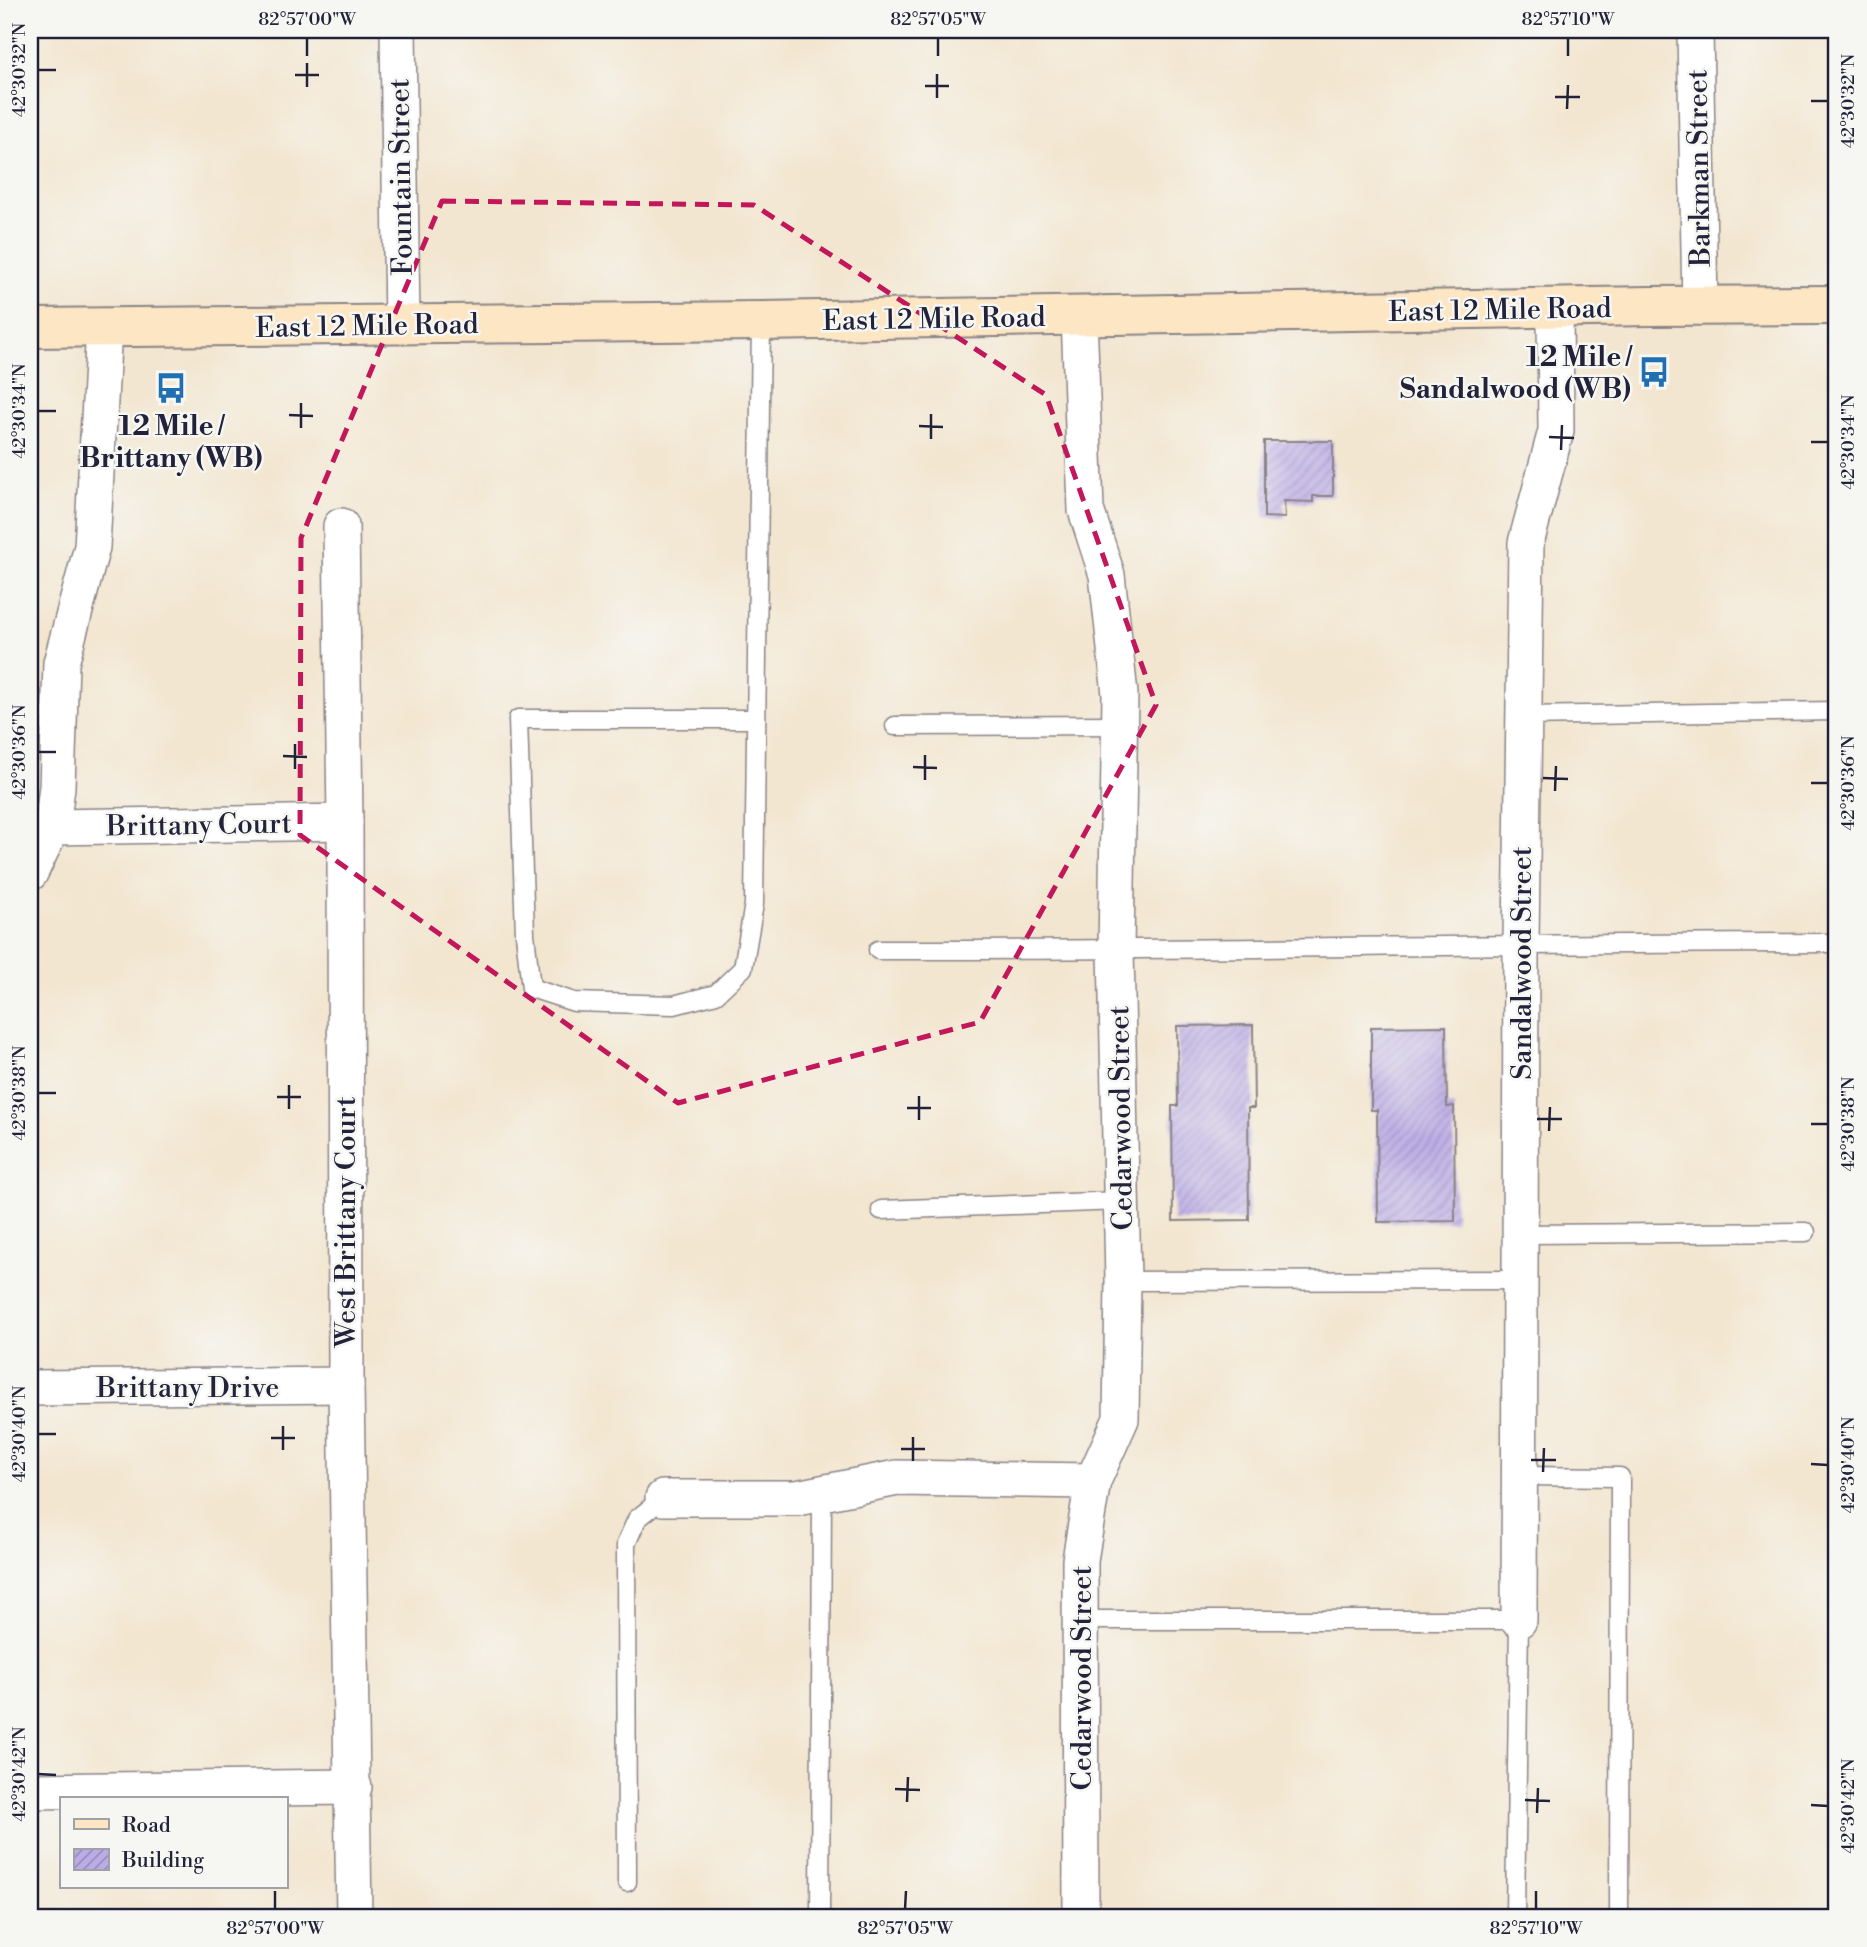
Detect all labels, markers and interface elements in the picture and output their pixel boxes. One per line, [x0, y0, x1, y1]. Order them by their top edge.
text: 82°57'00"W [258, 8, 356, 31]
text: 82°57'05"W [890, 8, 986, 31]
text: 82°57'10"W [1522, 8, 1615, 31]
text: 42°30'32"N [8, 22, 31, 117]
text: 42°30'32"N [1837, 53, 1860, 148]
street label: Barkman Street [1680, 69, 1719, 268]
street label: Fountain Street [382, 78, 421, 276]
street label: East 12 Mile Road [1388, 291, 1612, 330]
street label: East 12 Mile Road [822, 300, 1046, 339]
street label: East 12 Mile Road [255, 307, 479, 346]
place label: 12 Mile / Sandalwood (WB) [1400, 340, 1633, 407]
bus stop icon: 12 Mile / Sandalwood (WB) [1637, 355, 1671, 389]
text: 42°30'34"N [8, 363, 31, 458]
bus stop icon: 12 Mile / Brittany (WB) [154, 371, 188, 405]
text: 42°30'34"N [1837, 394, 1860, 489]
place label: 12 Mile / Brittany (WB) [79, 409, 263, 476]
text: 42°30'36"N [8, 704, 31, 799]
text: 42°30'36"N [1837, 735, 1860, 830]
street label: Brittany Court [105, 806, 292, 845]
street label: Sandalwood Street [1505, 846, 1540, 1080]
street label: Cedarwood Street [1102, 1005, 1141, 1231]
text: 42°30'38"N [8, 1045, 31, 1140]
text: 42°30'38"N [1837, 1076, 1860, 1171]
street label: West Brittany Court [329, 1096, 364, 1349]
street label: Brittany Drive [96, 1371, 279, 1406]
text: 42°30'40"N [8, 1385, 31, 1482]
text: 42°30'40"N [1837, 1416, 1860, 1513]
street label: Cedarwood Street [1065, 1565, 1100, 1790]
text: 42°30'42"N [8, 1726, 31, 1821]
text: 42°30'42"N [1837, 1758, 1860, 1853]
legend [60, 1797, 287, 1888]
text: Road [122, 1813, 171, 1839]
text: Building [121, 1848, 204, 1874]
text: 82°57'00"W [226, 1917, 324, 1940]
text: 82°57'05"W [857, 1917, 953, 1940]
text: 82°57'10"W [1490, 1917, 1583, 1940]

